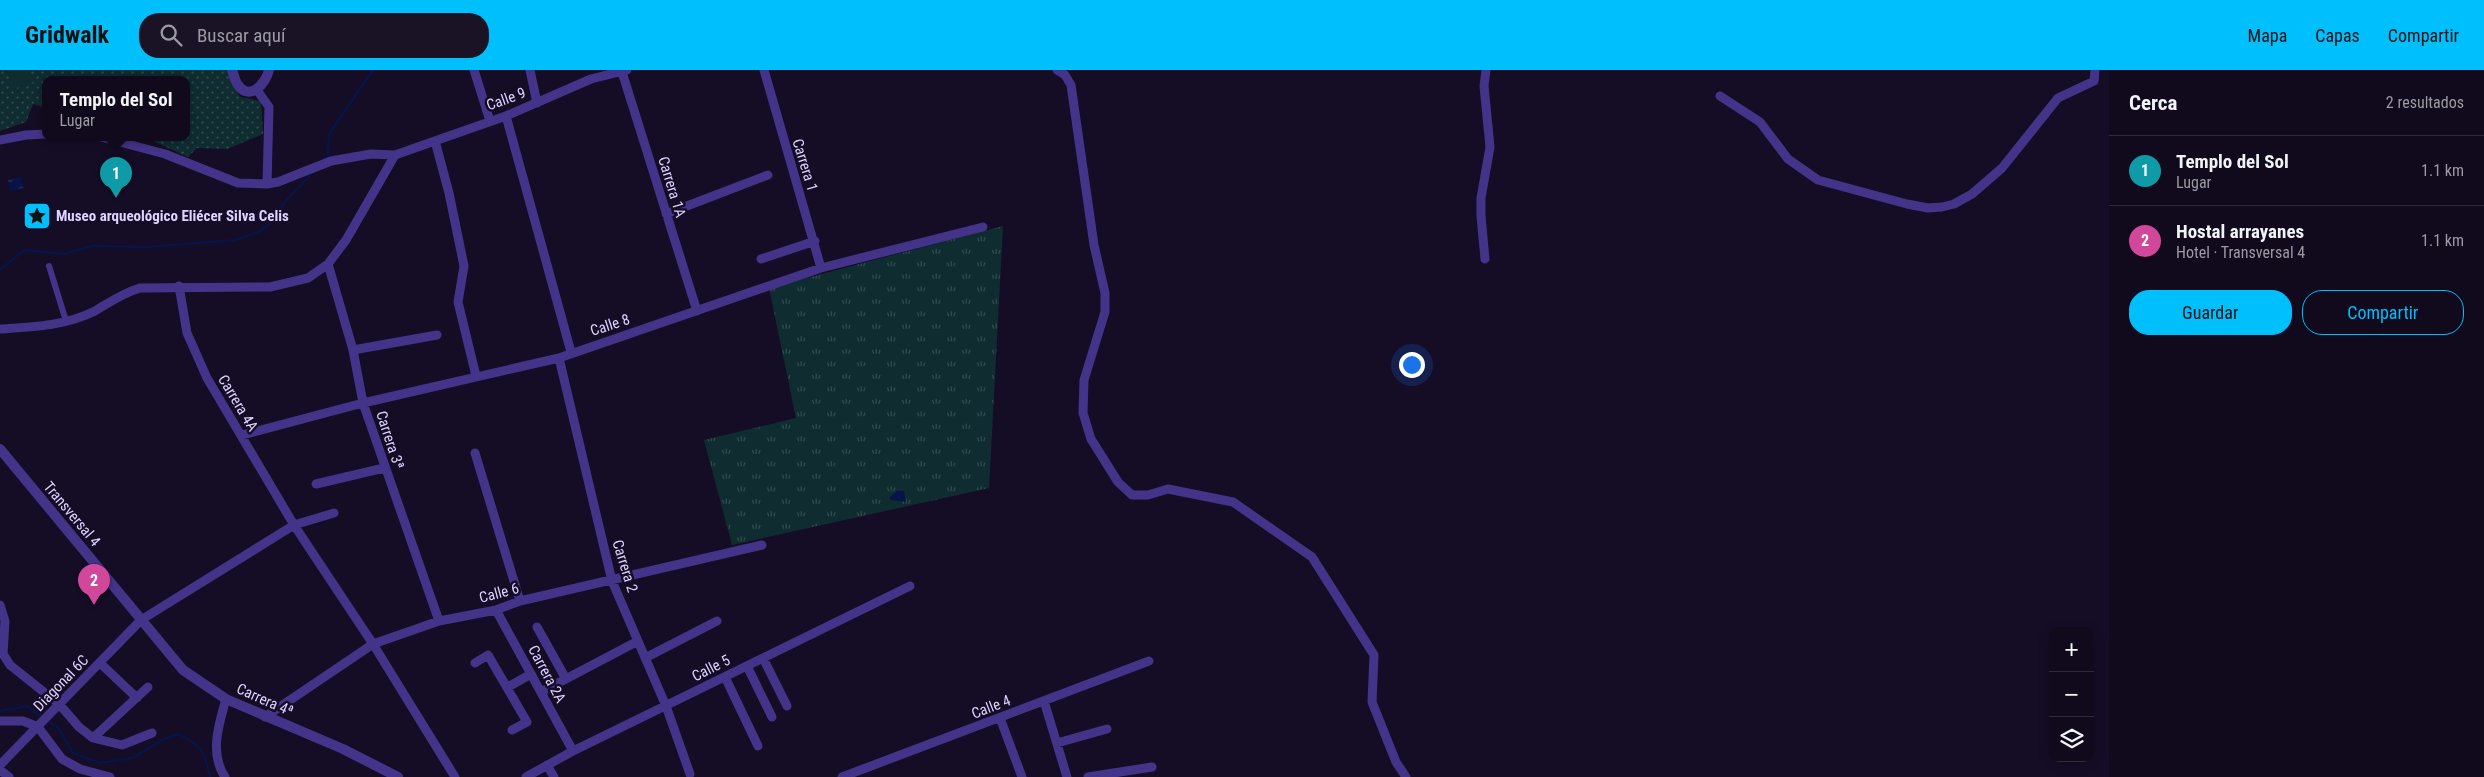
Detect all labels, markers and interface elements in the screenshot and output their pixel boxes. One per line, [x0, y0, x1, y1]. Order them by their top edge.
search box [139, 13, 489, 58]
text: Gridwalk [25, 21, 109, 49]
icon: search [157, 21, 185, 49]
text: Buscar aquí [197, 24, 285, 47]
text: Mapa [2248, 25, 2287, 46]
text: Capas [2315, 25, 2360, 46]
text: Compartir [2388, 25, 2459, 46]
popup [42, 76, 190, 141]
street label: Calle 9 [484, 84, 528, 114]
text: Templo del Sol [60, 88, 172, 111]
text: Cerca [2129, 91, 2177, 115]
text: 2 resultados [2386, 93, 2464, 112]
text: Lugar [60, 111, 95, 130]
street label: Carrera 1 [788, 137, 822, 193]
text: Templo del Sol [2176, 150, 2289, 173]
street label: Carrera 1A [654, 154, 690, 220]
pin: 1 [100, 157, 132, 198]
text: 1 [2141, 161, 2149, 180]
text: 1.1 km [2421, 161, 2464, 180]
text: Lugar [2176, 173, 2211, 192]
place icon: Museo arqueológico Eliécer Silva Celis [22, 201, 52, 231]
place label: Museo arqueológico Eliécer Silva Celis [56, 207, 289, 225]
text: Hostal arrayanes [2176, 220, 2304, 243]
text: 2 [2141, 231, 2149, 250]
text: 1.1 km [2421, 231, 2464, 250]
text: Hotel · Transversal 4 [2176, 243, 2305, 262]
button: Guardar [2129, 290, 2292, 335]
button: Compartir [2302, 290, 2464, 335]
street label: Calle 8 [588, 310, 632, 340]
your location [1399, 352, 1425, 378]
street label: Carrera 4A [214, 371, 262, 435]
street label: Carrera 3ª [372, 409, 408, 471]
street label: Transversal 4 [40, 478, 104, 550]
street label: Carrera 2 [608, 538, 642, 594]
pin: 2 [78, 564, 110, 605]
street label: Calle 6 [477, 579, 521, 607]
map controls [2049, 627, 2094, 762]
button: + [2049, 627, 2094, 672]
street label: Carrera 2A [524, 642, 570, 706]
street label: Diagonal 6C [30, 651, 92, 715]
street label: Calle 5 [689, 651, 733, 685]
button: − [2049, 672, 2094, 717]
street label: Carrera 4ª [234, 680, 296, 720]
street label: Calle 4 [969, 691, 1013, 723]
button: layers [2049, 717, 2094, 762]

